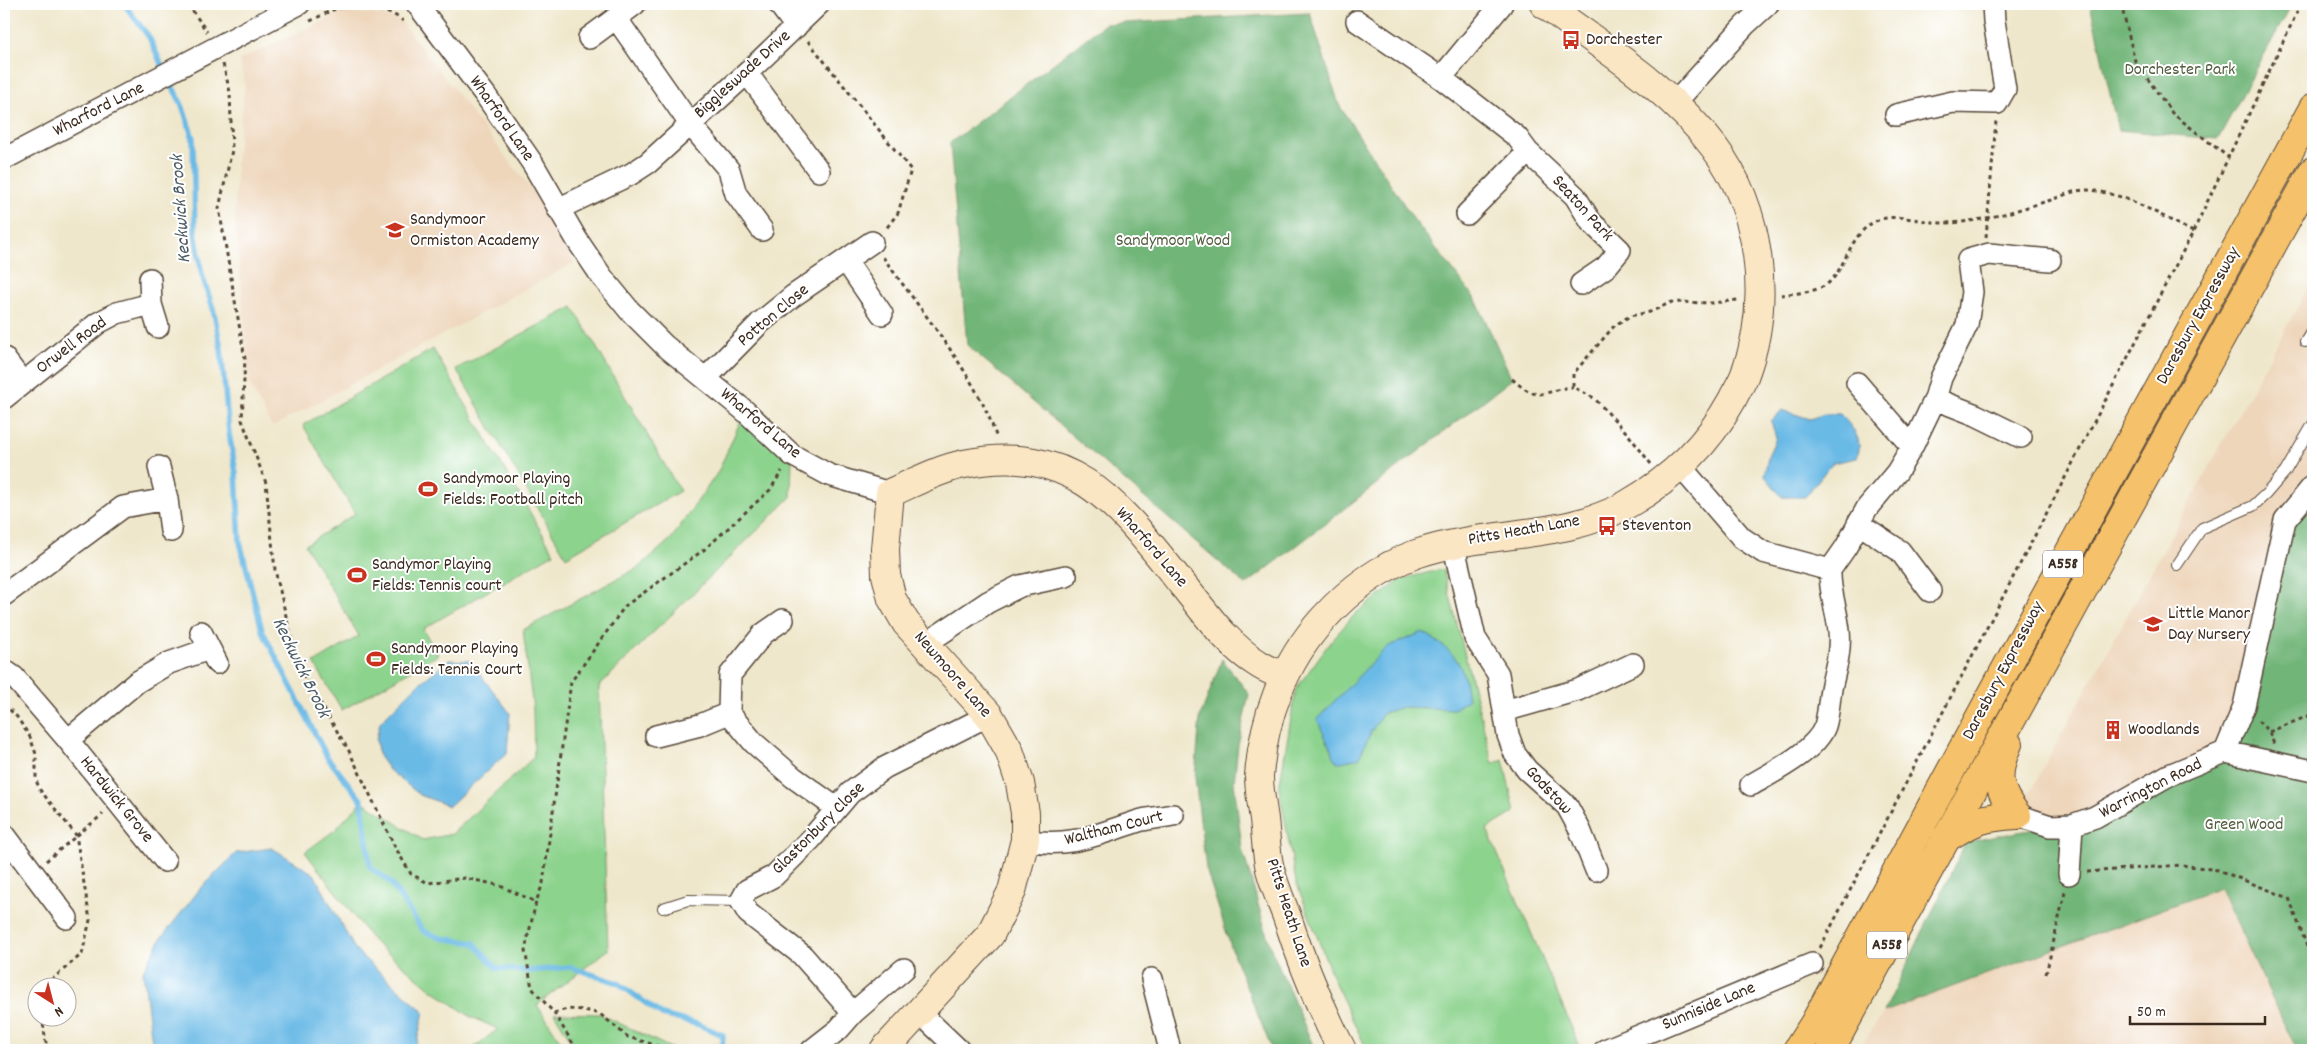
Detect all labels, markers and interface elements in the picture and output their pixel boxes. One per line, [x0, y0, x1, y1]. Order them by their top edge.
street label: Biggleswade Drive [689, 25, 797, 125]
place label: Dorchester [1586, 28, 1663, 53]
bus stop icon: Dorchester [1560, 29, 1582, 51]
park label: Dorchester Park [2125, 58, 2236, 83]
street label: Wharford Lane [462, 71, 540, 167]
street label: Wharford Lane [49, 76, 149, 144]
water label: Keckwick Brook [165, 152, 199, 264]
street label: Seaton Park [1545, 170, 1619, 248]
place label: Sandymoor Ormiston Academy [410, 208, 540, 254]
school or university icon: Sandymoor Ormiston Academy [384, 219, 406, 241]
park label: Sandymoor Wood [1116, 229, 1230, 254]
street label: Daresbury Expressway [2151, 242, 2248, 389]
street label: Potton Close [733, 279, 815, 353]
street label: Orwell Road [31, 311, 113, 381]
street label: Wharford Lane [714, 383, 806, 466]
place label: Sandymoor Playing Fields: Football pitch [443, 467, 583, 513]
sports icon: Sandymoor Playing Fields: Football pitch [417, 478, 439, 500]
street label: Wharford Lane [1109, 502, 1193, 594]
street label: Pitts Heath Lane [1466, 509, 1582, 553]
place label: Steventon [1622, 514, 1691, 539]
bus stop icon: Steventon [1596, 515, 1618, 537]
road number: A558 [2043, 550, 2083, 578]
place label: Sandymor Playing Fields: Tennis court [372, 553, 502, 599]
sports icon: Sandymor Playing Fields: Tennis court [346, 564, 368, 586]
street label: Daresbury Expressway [1957, 597, 2051, 745]
place label: Little Manor Day Nursery [2168, 602, 2251, 648]
water label: Keckwick Brook [264, 613, 337, 725]
school or university icon: Little Manor Day Nursery [2142, 613, 2164, 635]
street label: Newmoore Lane [907, 626, 997, 724]
place label: Sandymoor Playing Fields: Tennis Court [391, 637, 523, 683]
sports icon: Sandymoor Playing Fields: Tennis Court [365, 648, 387, 670]
place label: Woodlands [2128, 718, 2200, 743]
building icon: Woodlands [2102, 719, 2124, 741]
street label: Hardwick Grove [73, 751, 159, 849]
street label: Warrington Road [2095, 752, 2207, 826]
street label: Godstow [1519, 761, 1577, 821]
street label: Glastonbury Close [767, 777, 871, 881]
street label: Waltham Court [1062, 805, 1166, 853]
park label: Green Wood [2205, 813, 2283, 838]
street label: Pitts Heath Lane [1259, 855, 1317, 971]
road number: A558 [1867, 932, 1907, 958]
north arrow [28, 976, 78, 1026]
street label: Sunniside Lane [1659, 976, 1760, 1038]
scale bar [2130, 994, 2264, 1026]
text: N [50, 1001, 67, 1021]
text: 50 m [2137, 1002, 2166, 1024]

